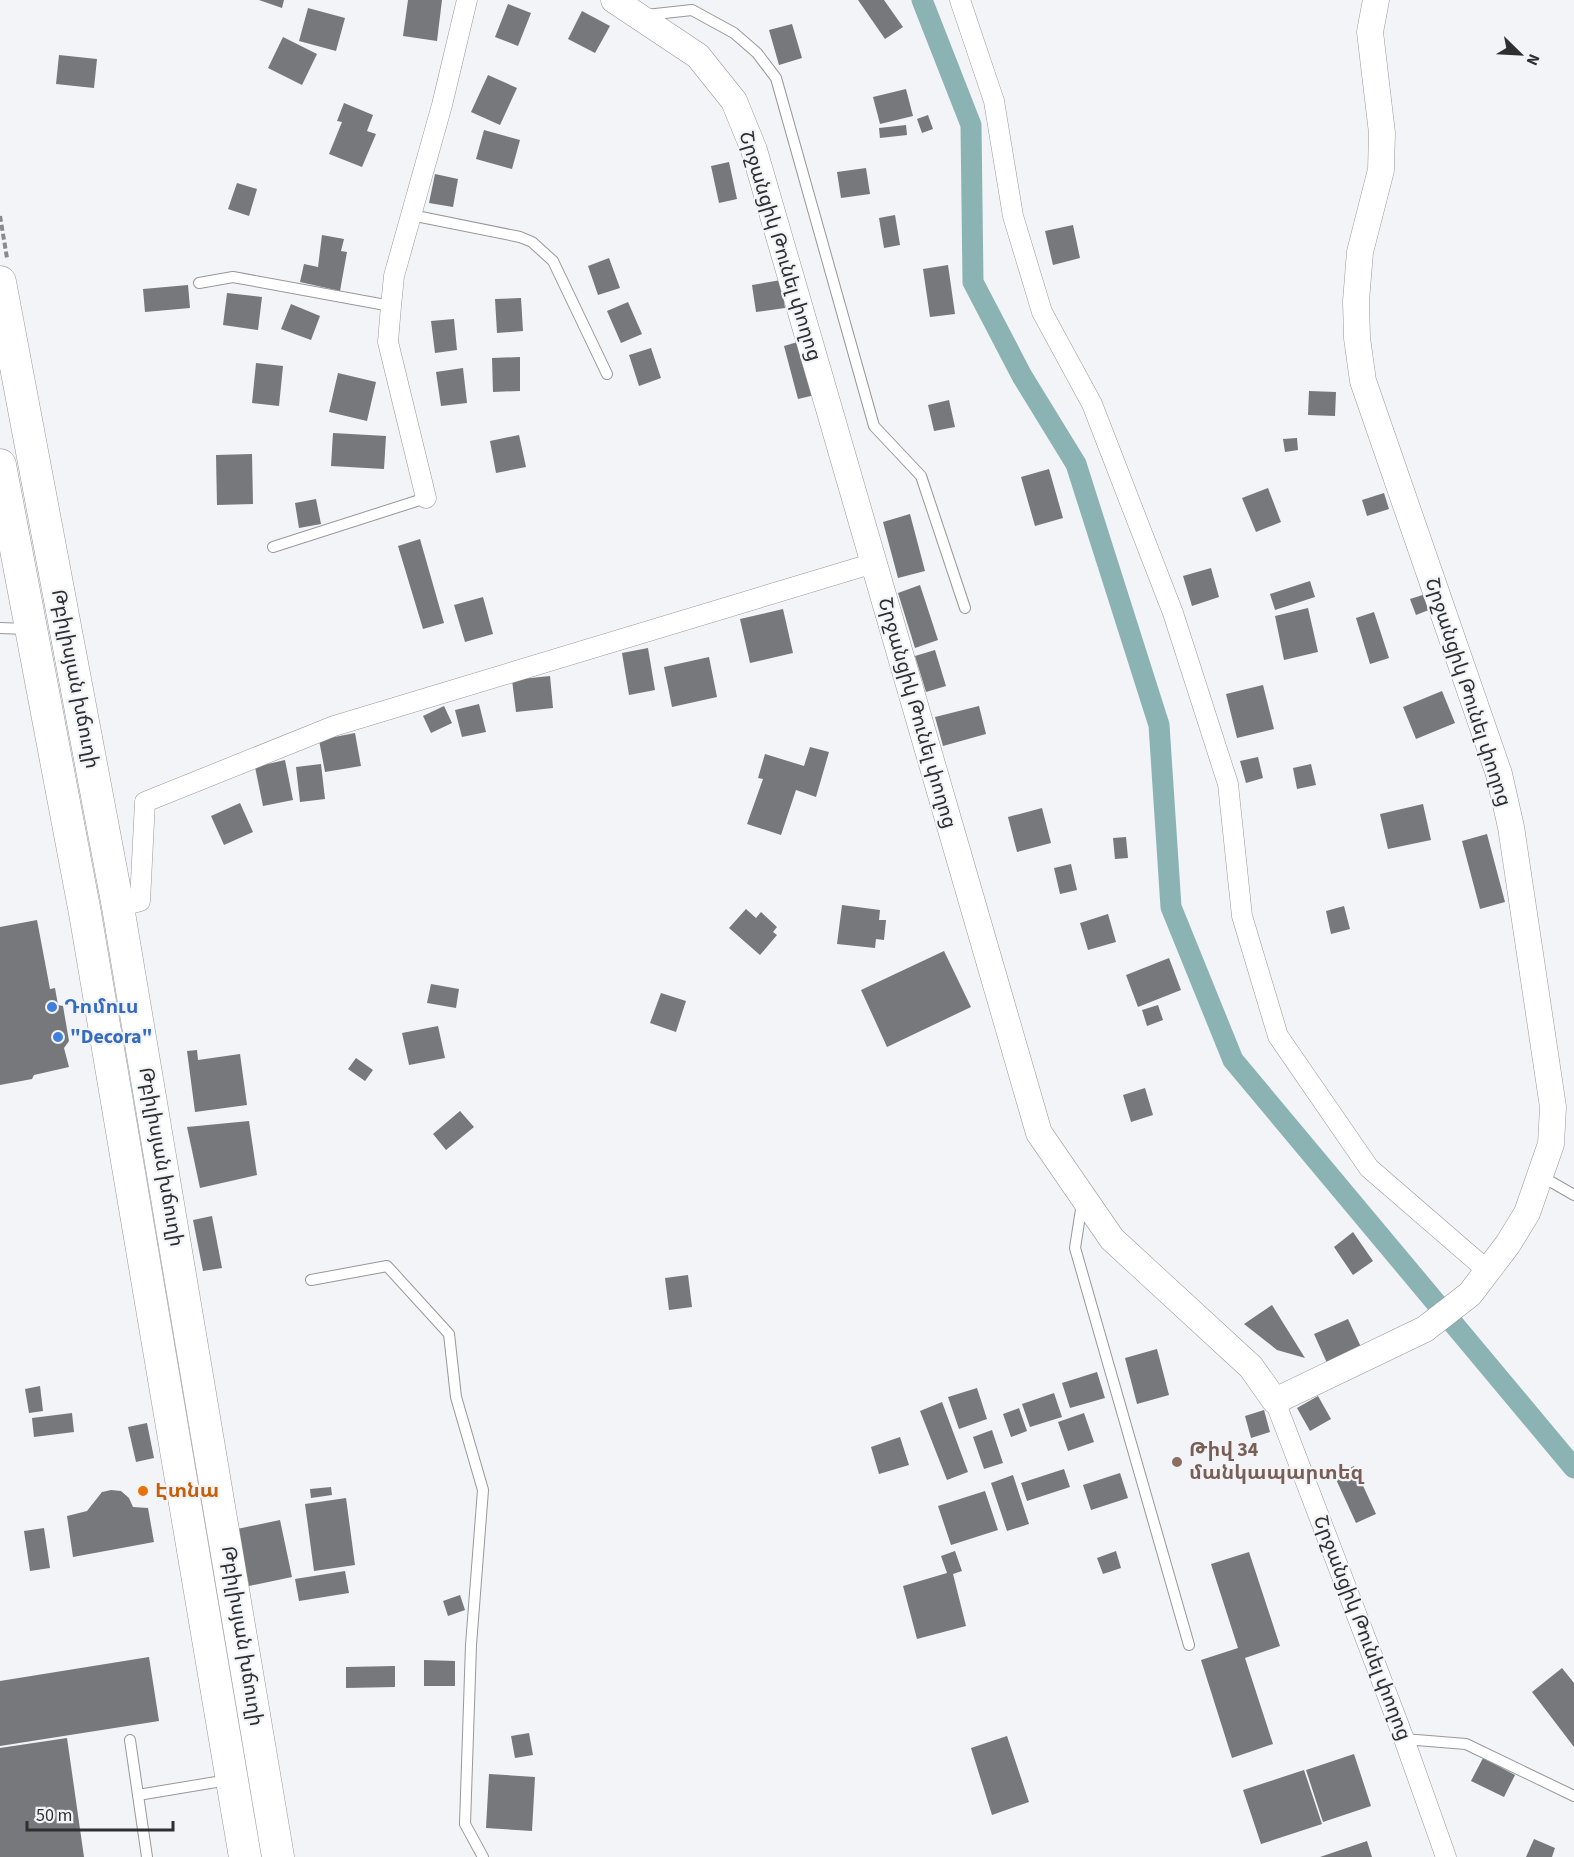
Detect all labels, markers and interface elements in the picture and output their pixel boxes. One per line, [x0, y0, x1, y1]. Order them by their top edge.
north arrow [1490, 24, 1550, 84]
text: N [1521, 50, 1545, 69]
street label: Շրջանցիկ Թունել փողոց [732, 128, 828, 364]
street label: Շրջանցիկ Թունել փողոց [1418, 574, 1518, 810]
street label: Թբիլիսյան խճուղի [44, 587, 106, 771]
street label: Շրջանցիկ Թունել փողոց [871, 594, 963, 832]
place label: Դոմուս [64, 993, 138, 1021]
marker: Դոմուս [45, 1000, 59, 1014]
place label: "Decora" [70, 1023, 152, 1051]
marker: "Decora" [51, 1030, 65, 1044]
street label: Թբիլիսյան խճուղի [131, 1065, 191, 1249]
place label: Թիվ 34 մանկապարտեզ [1189, 1436, 1364, 1487]
marker: Թիվ 34 մանկապարտեզ [1170, 1455, 1184, 1469]
place label: Էտնա [155, 1477, 219, 1505]
marker: Էտնա [136, 1484, 150, 1498]
street label: Շրջանցիկ Թունել փողոց [1306, 1511, 1418, 1745]
street label: Թբիլիսյան խճուղի [214, 1544, 270, 1728]
scale bar [27, 1794, 172, 1832]
text: 50 m [36, 1803, 72, 1828]

